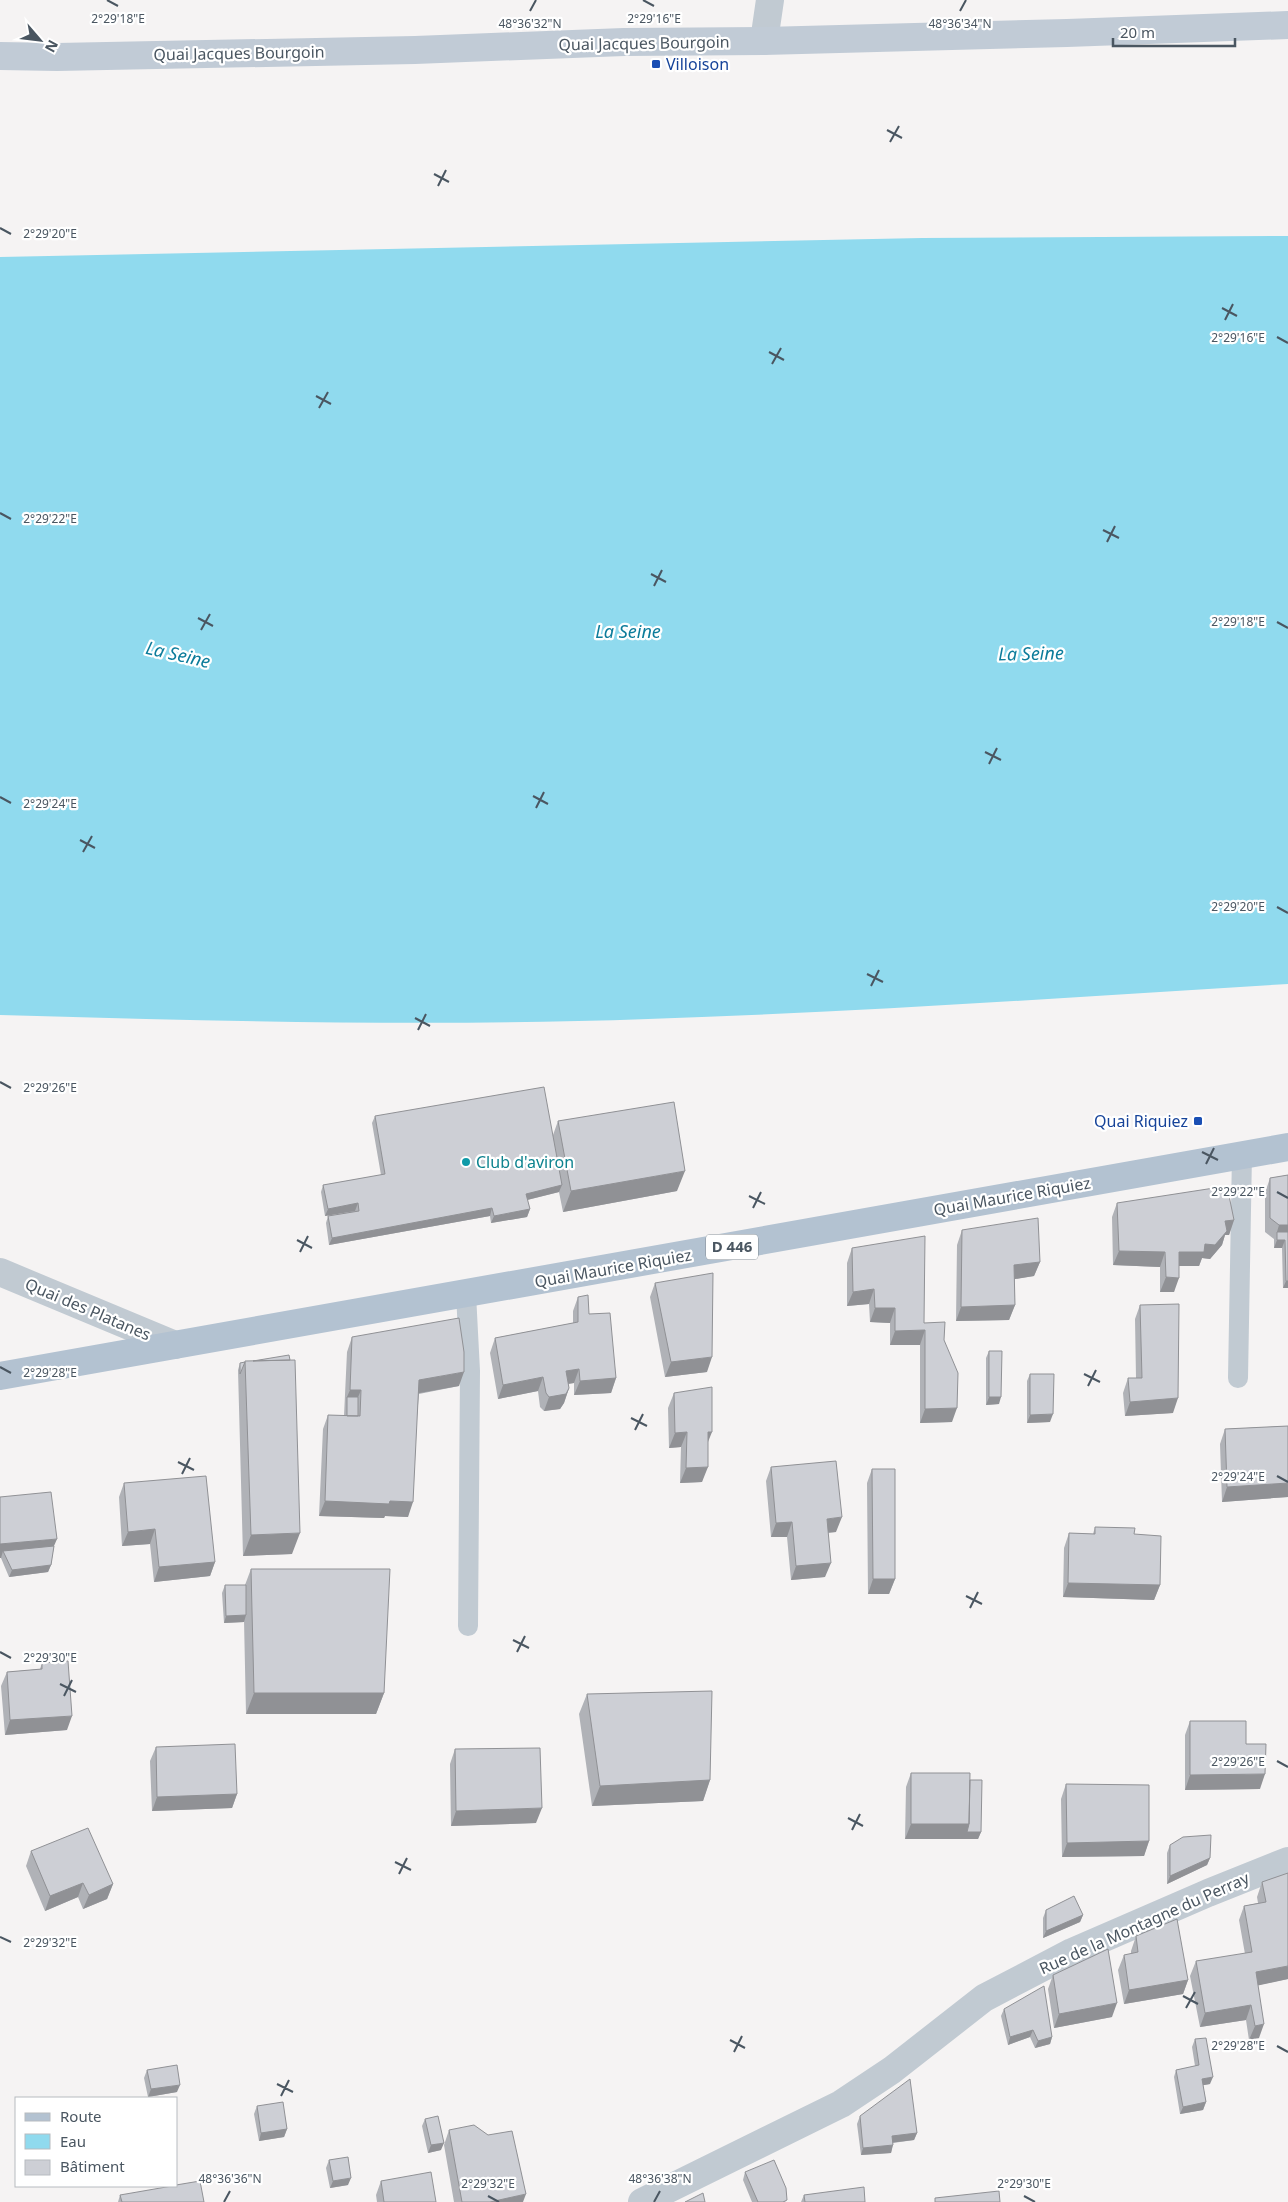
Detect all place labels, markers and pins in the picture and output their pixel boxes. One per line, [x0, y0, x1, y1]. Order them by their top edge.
place label: Villoison [666, 53, 729, 75]
marker: Villoison [650, 58, 662, 70]
place label: Quai Riquiez [1094, 1110, 1188, 1132]
marker: Quai Riquiez [1192, 1115, 1204, 1127]
place label: Club d'aviron [476, 1151, 574, 1173]
marker: Club d'aviron [460, 1156, 472, 1168]

